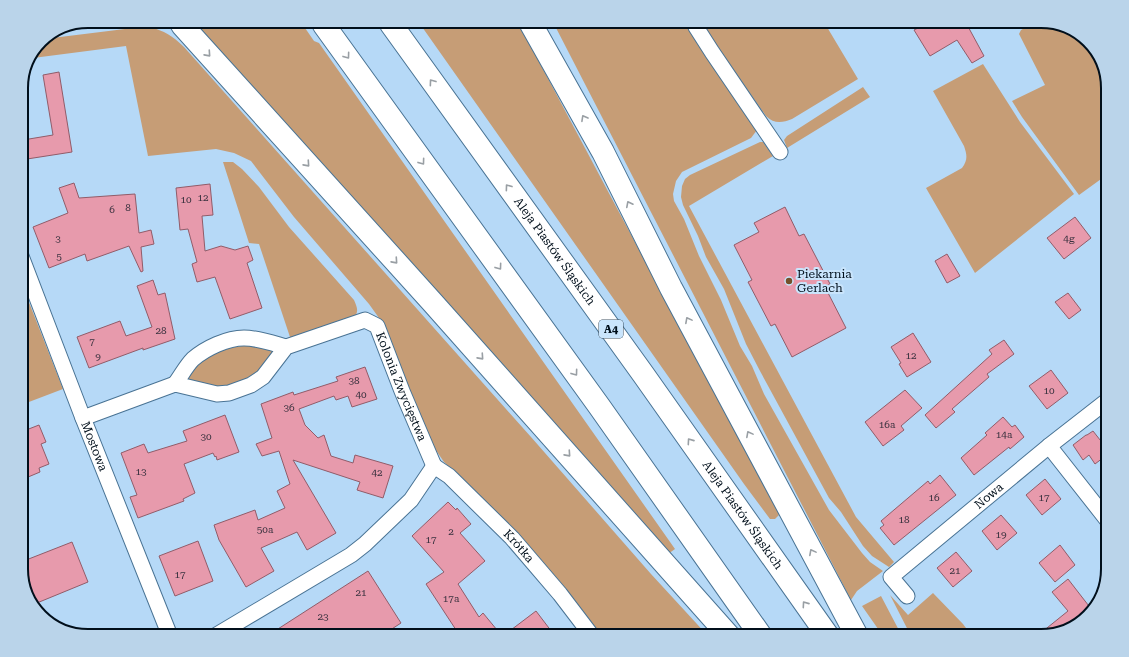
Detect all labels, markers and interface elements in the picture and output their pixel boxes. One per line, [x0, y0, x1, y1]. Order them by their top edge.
one-way arrow [203, 50, 210, 57]
one-way arrow [342, 52, 349, 59]
one-way arrow [430, 79, 437, 86]
one-way arrow [581, 115, 589, 122]
one-way arrow [418, 158, 425, 165]
one-way arrow [303, 159, 310, 167]
one-way arrow [505, 184, 513, 191]
house number: 12 [197, 192, 209, 203]
house number: 10 [180, 194, 192, 205]
street label: Aleja Piastów Śląskich [511, 195, 598, 308]
one-way arrow [626, 201, 634, 208]
house number: 8 [125, 202, 131, 213]
house number: 6 [109, 204, 115, 215]
house number: 3 [55, 233, 61, 244]
house number: 4g [1063, 233, 1075, 244]
house number: 5 [56, 251, 62, 262]
one-way arrow [390, 256, 397, 263]
one-way arrow [494, 263, 501, 270]
place label: Piekarnia Gerlach [797, 267, 852, 295]
marker: Piekarnia Gerlach [784, 276, 794, 286]
one-way arrow [685, 316, 693, 324]
road number: A4 [599, 320, 623, 338]
house number: 28 [155, 325, 167, 336]
street label: Kolonia Zwycięstwa [373, 330, 430, 444]
house number: 7 [89, 336, 95, 347]
house number: 12 [905, 350, 917, 361]
house number: 9 [95, 351, 101, 362]
one-way arrow [477, 353, 484, 360]
one-way arrow [570, 368, 577, 375]
house number: 38 [348, 375, 360, 386]
house number: 10 [1043, 385, 1055, 396]
house number: 40 [355, 389, 367, 400]
house number: 36 [283, 402, 295, 413]
house number: 16a [879, 419, 896, 430]
street label: Mostowa [78, 420, 111, 474]
house number: 14a [996, 429, 1013, 440]
house number: 30 [200, 431, 212, 442]
one-way arrow [746, 431, 754, 439]
one-way arrow [688, 438, 695, 445]
one-way arrow [563, 450, 570, 457]
street label: Aleja Piastów Śląskich [700, 458, 786, 572]
house number: 13 [135, 466, 147, 477]
house number: 42 [371, 467, 383, 478]
street label: Nowa [972, 480, 1006, 512]
house number: 16 [928, 492, 940, 503]
house number: 17 [1038, 492, 1050, 503]
house number: 18 [898, 514, 910, 525]
house number: 50a [257, 524, 274, 535]
house number: 2 [448, 526, 454, 537]
street label: Krótka [501, 527, 537, 566]
house number: 19 [995, 529, 1007, 540]
house number: 17 [425, 534, 437, 545]
one-way arrow [809, 549, 817, 557]
house number: 21 [949, 565, 961, 576]
house number: 17 [174, 569, 186, 580]
house number: 21 [355, 587, 367, 598]
house number: 17a [443, 593, 460, 604]
one-way arrow [802, 601, 810, 608]
house number: 23 [317, 611, 329, 622]

